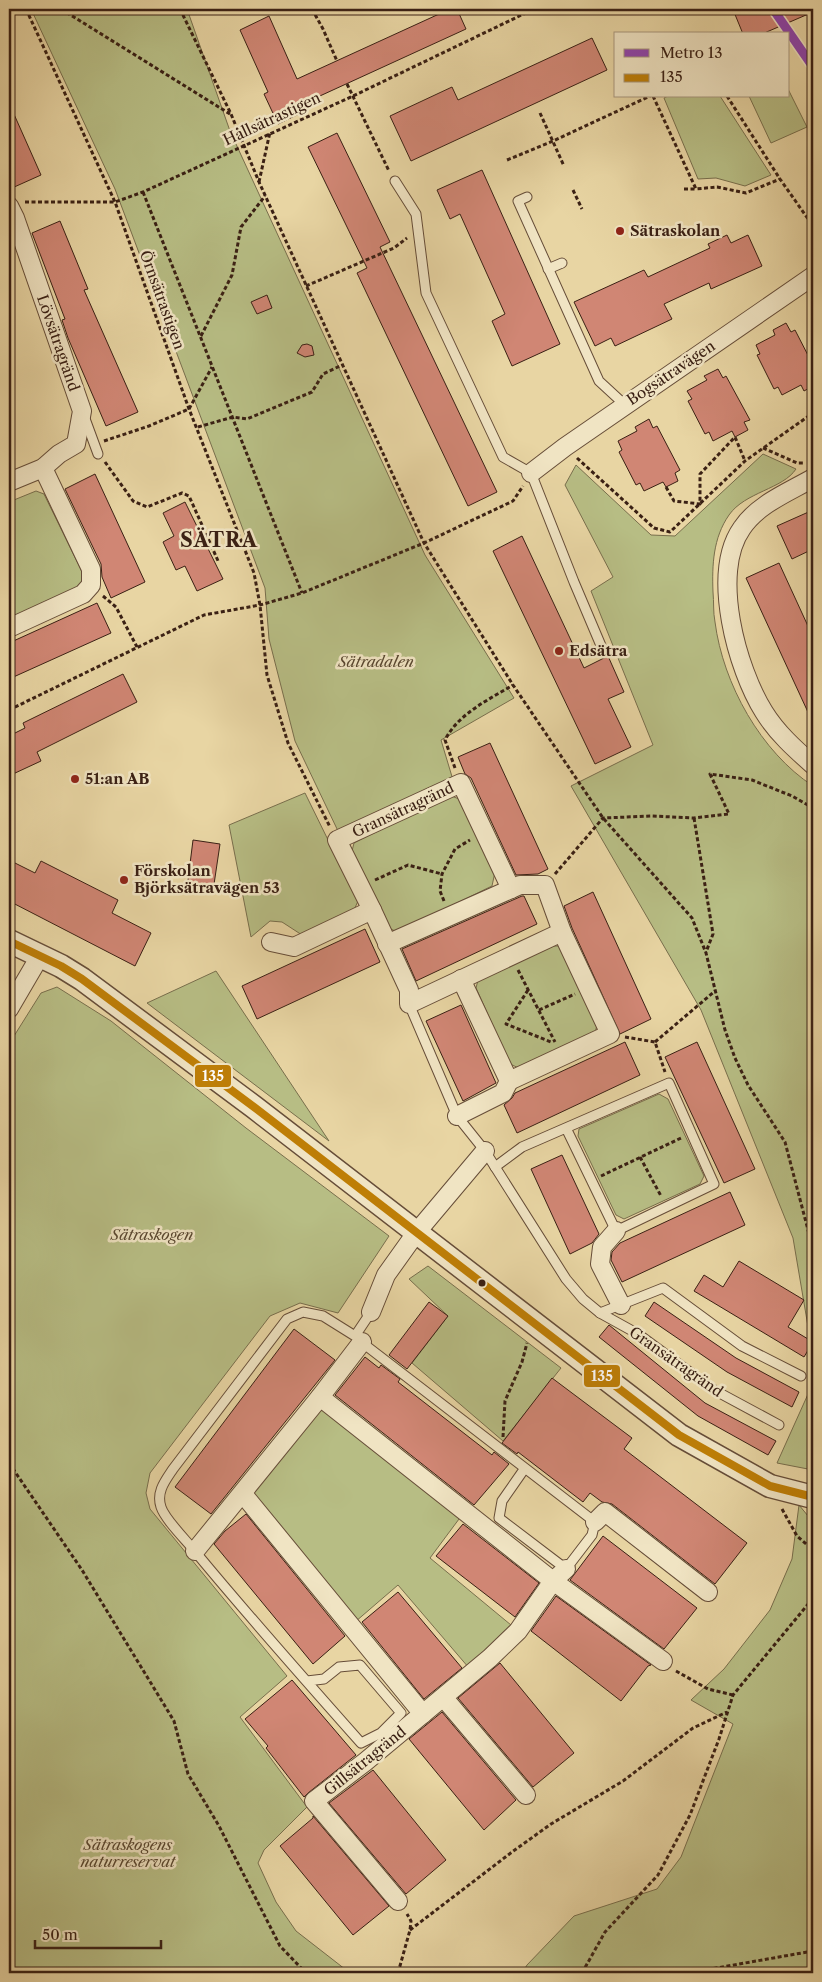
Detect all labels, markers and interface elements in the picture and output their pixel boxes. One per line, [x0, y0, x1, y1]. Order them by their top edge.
legend [614, 32, 790, 98]
text: Metro 13 [660, 43, 722, 62]
text: 135 [660, 67, 683, 86]
street label: Hållsätrastigen [220, 87, 324, 149]
place label: Sätraskolan [630, 221, 721, 240]
marker: Sätraskolan [614, 225, 626, 237]
street label: Örnsätrastigen [136, 248, 189, 353]
street label: Lövsätragränd [33, 292, 84, 394]
street label: Bogsätravägen [623, 336, 719, 409]
district label: SÄTRA [180, 527, 258, 552]
place label: Edsätra [569, 641, 628, 660]
marker: Edsätra [553, 645, 565, 657]
park label: Sätradalen [337, 652, 414, 671]
place label: 51:an AB [85, 769, 149, 788]
marker: 51:an AB [69, 773, 81, 785]
street label: Gransätragränd [349, 778, 457, 841]
place label: Förskolan Björksätravägen 53 [134, 861, 280, 897]
marker: Förskolan Björksätravägen 53 [118, 874, 130, 886]
line badge: 135 [194, 1064, 232, 1088]
text: 135 [202, 1067, 224, 1085]
park label: Sätraskogen [110, 1225, 193, 1244]
unlabelled marker [477, 1278, 487, 1288]
street label: Gransätragränd [626, 1322, 727, 1401]
line badge: 135 [583, 1364, 621, 1388]
text: 135 [591, 1367, 613, 1385]
street label: Gillsätragränd [320, 1722, 410, 1799]
park label: Sätraskogens naturreservat [80, 1835, 176, 1871]
scale bar [35, 1917, 161, 1949]
text: 50 m [42, 1925, 78, 1944]

